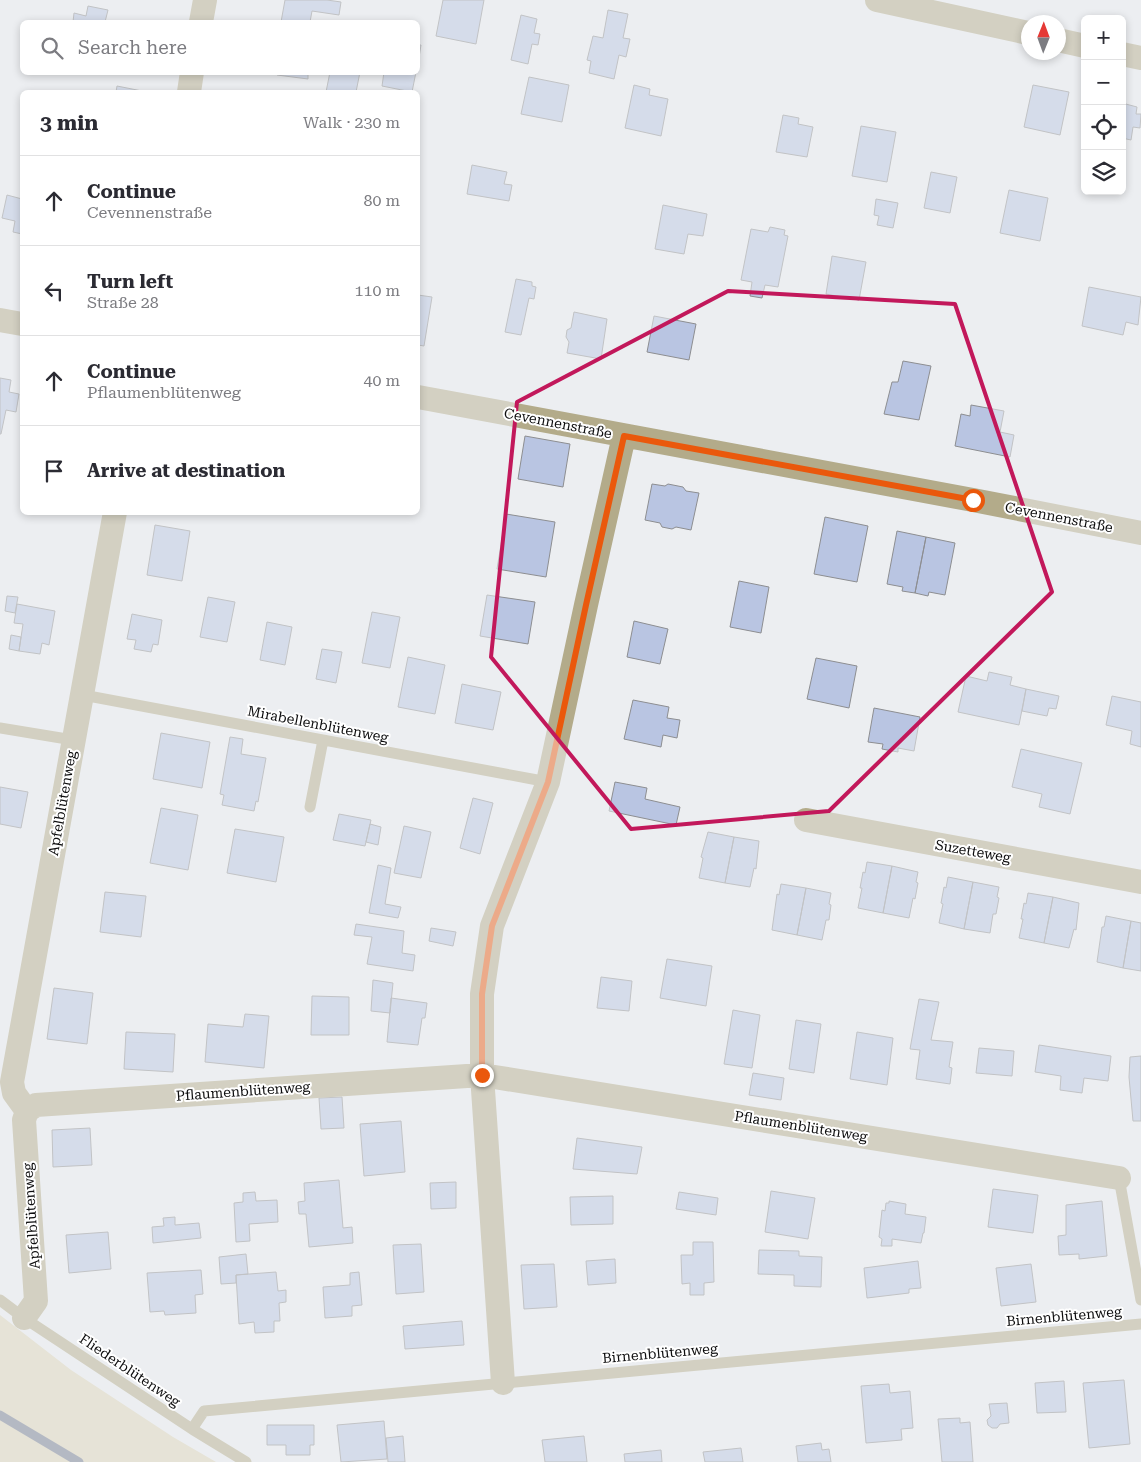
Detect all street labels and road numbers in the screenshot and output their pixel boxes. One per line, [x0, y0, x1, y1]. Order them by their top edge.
street label: Cevennenstraße [503, 405, 614, 441]
street label: Cevennenstraße [1004, 499, 1115, 535]
street label: Mirabellenblütenweg [246, 702, 390, 746]
street label: Apfelblütenweg [45, 749, 79, 857]
street label: Suzetteweg [934, 836, 1012, 866]
street label: Pflaumenblütenweg [175, 1078, 311, 1104]
street label: Pflaumenblütenweg [733, 1108, 869, 1144]
street label: Apfelblütenweg [19, 1162, 43, 1270]
street label: Birnenblütenweg [1006, 1303, 1122, 1329]
street label: Fliederblütenweg [77, 1330, 183, 1410]
street label: Birnenblütenweg [602, 1340, 718, 1366]

